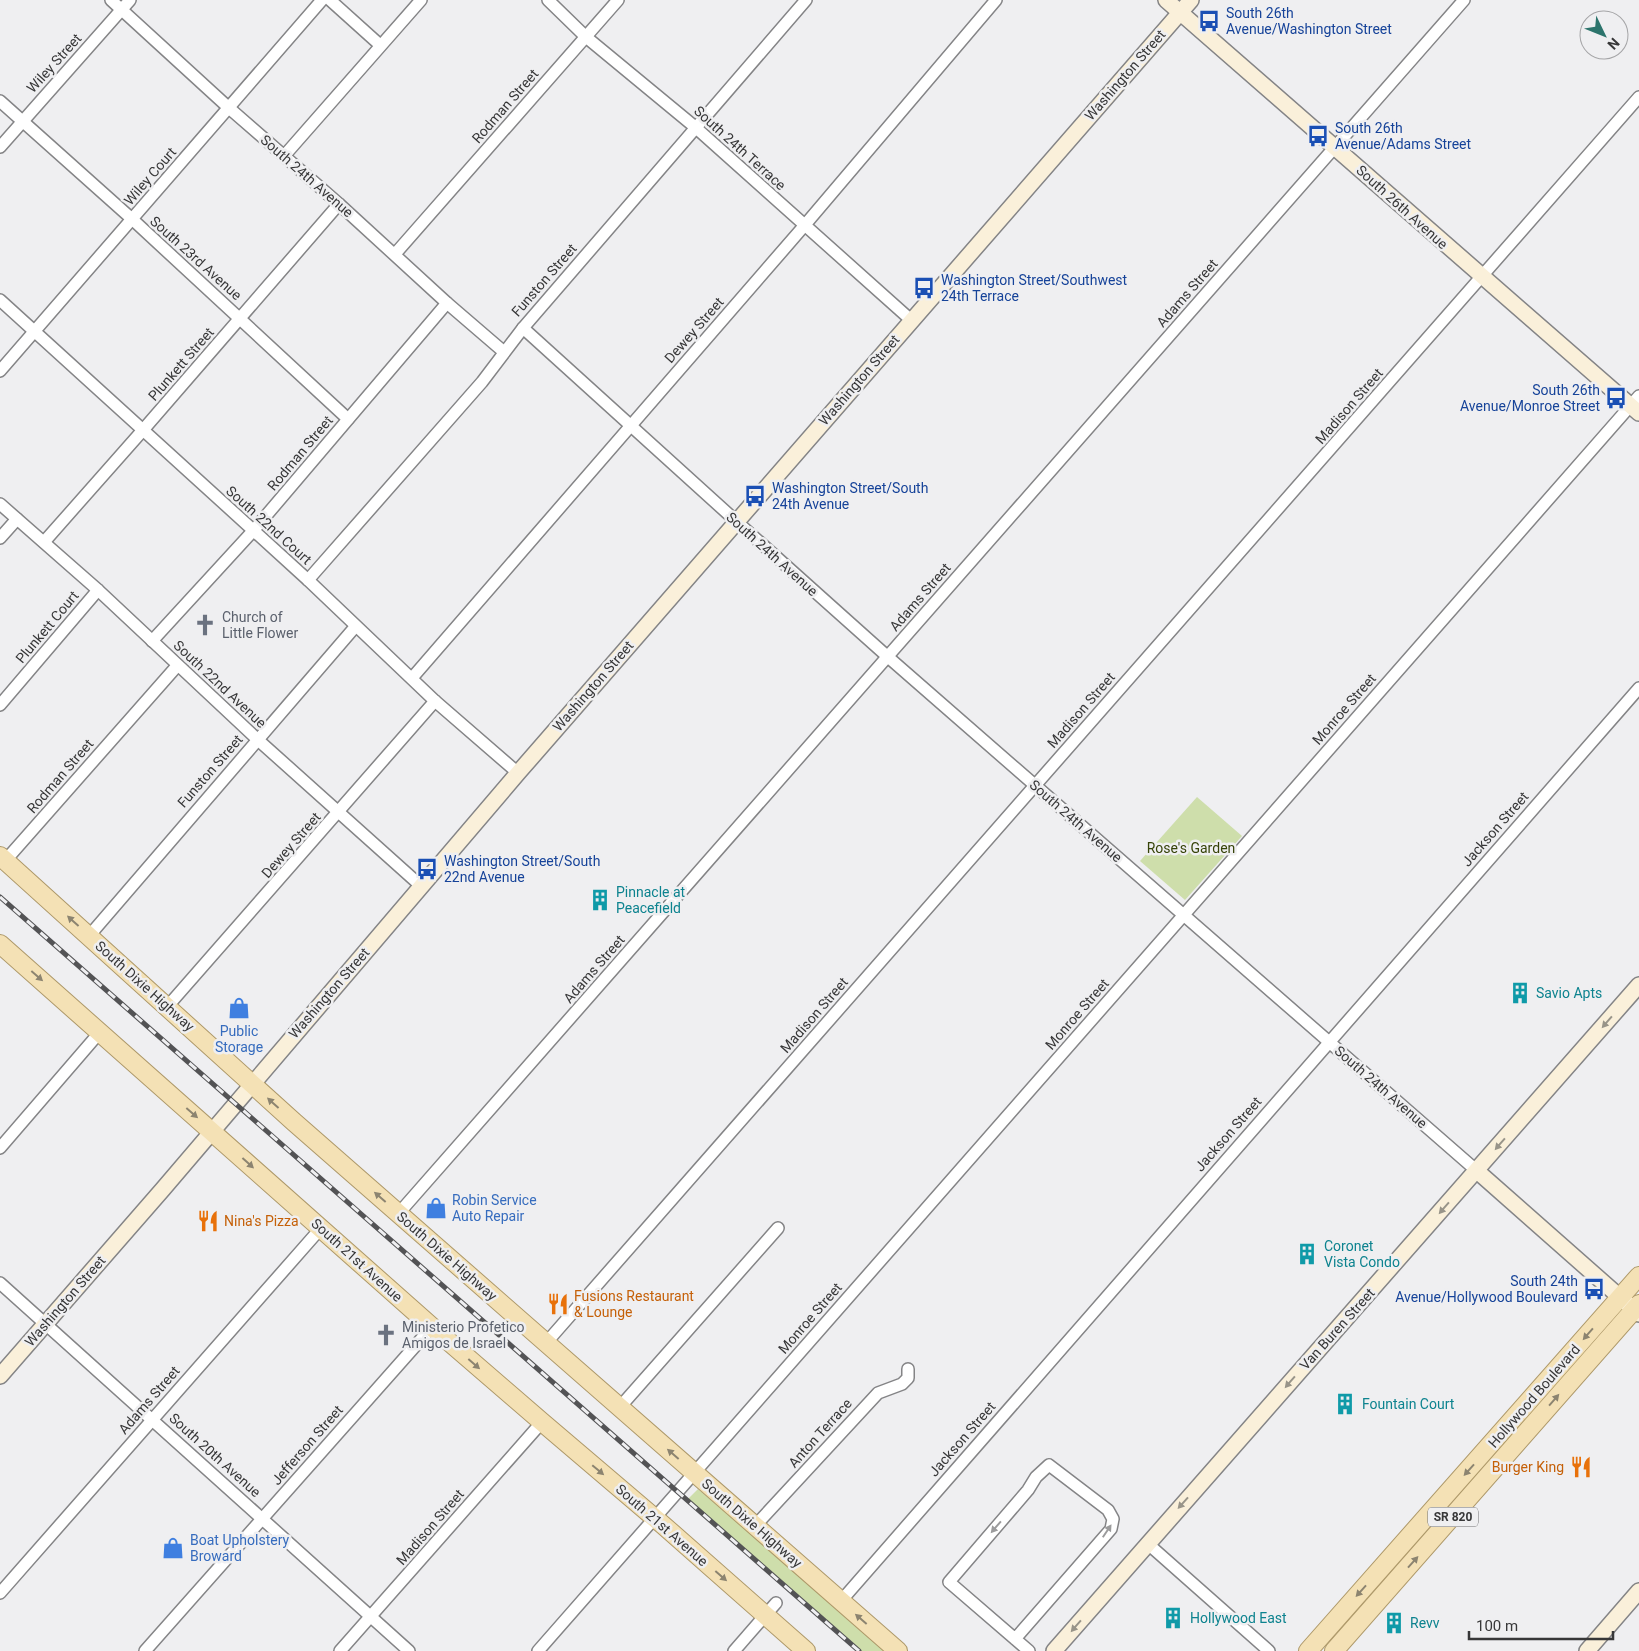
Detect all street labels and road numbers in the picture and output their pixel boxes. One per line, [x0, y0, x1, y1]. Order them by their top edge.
street label: Washington Street [1081, 26, 1169, 123]
street label: Wiley Street [23, 30, 85, 96]
street label: Rodman Street [469, 66, 542, 146]
street label: South 24th Terrace [691, 103, 789, 193]
street label: South 24th Avenue [258, 132, 356, 220]
street label: Wiley Court [121, 144, 180, 208]
street label: South 26th Avenue [1353, 162, 1451, 252]
street label: South 23rd Avenue [147, 213, 245, 303]
street label: Funston Street [508, 240, 580, 320]
street label: Adams Street [1153, 256, 1221, 330]
street label: Dewey Street [661, 294, 727, 366]
street label: Plunkett Street [145, 324, 217, 404]
street label: Washington Street [815, 331, 903, 428]
street label: Madison Street [1312, 365, 1386, 447]
street label: Rodman Street [264, 412, 336, 494]
street label: South 22nd Court [223, 483, 315, 568]
street label: South 24th Avenue [723, 509, 821, 599]
street label: Adams Street [886, 560, 954, 634]
street label: Plunkett Court [12, 587, 82, 666]
street label: South 22nd Avenue [171, 637, 269, 731]
street label: Washington Street [549, 637, 637, 734]
street label: Madison Street [1044, 669, 1118, 751]
street label: Monroe Street [1309, 670, 1379, 748]
street label: Funston Street [174, 731, 246, 811]
street label: Rodman Street [24, 736, 97, 816]
street label: South 24th Avenue [1027, 777, 1125, 865]
street label: Jackson Street [1458, 788, 1532, 869]
street label: Dewey Street [258, 809, 324, 881]
street label: Adams Street [560, 932, 628, 1006]
street label: South Dixie Highway [92, 937, 198, 1035]
street label: Washington Street [285, 944, 373, 1041]
street label: Madison Street [777, 974, 851, 1056]
street label: Monroe Street [1042, 975, 1112, 1053]
street label: South 24th Avenue [1332, 1043, 1430, 1131]
street label: Jackson Street [1191, 1093, 1265, 1174]
street label: South Dixie Highway [394, 1208, 501, 1304]
street label: South 21st Avenue [308, 1215, 406, 1305]
street label: Washington Street [21, 1252, 109, 1349]
street label: Monroe Street [775, 1279, 845, 1357]
street label: Van Buren Street [1296, 1285, 1378, 1373]
street label: Hollywood Boulevard [1485, 1341, 1583, 1451]
street label: Adams Street [115, 1363, 183, 1437]
street label: Anton Terrace [785, 1395, 855, 1471]
street label: Jackson Street [925, 1398, 999, 1479]
street label: Jefferson Street [268, 1402, 346, 1488]
street label: South 20th Avenue [166, 1410, 264, 1500]
street label: South Dixie Highway [699, 1475, 806, 1571]
street label: South 21st Avenue [613, 1481, 711, 1569]
street label: Madison Street [393, 1486, 467, 1568]
road number: SR 820 [1428, 1508, 1478, 1526]

